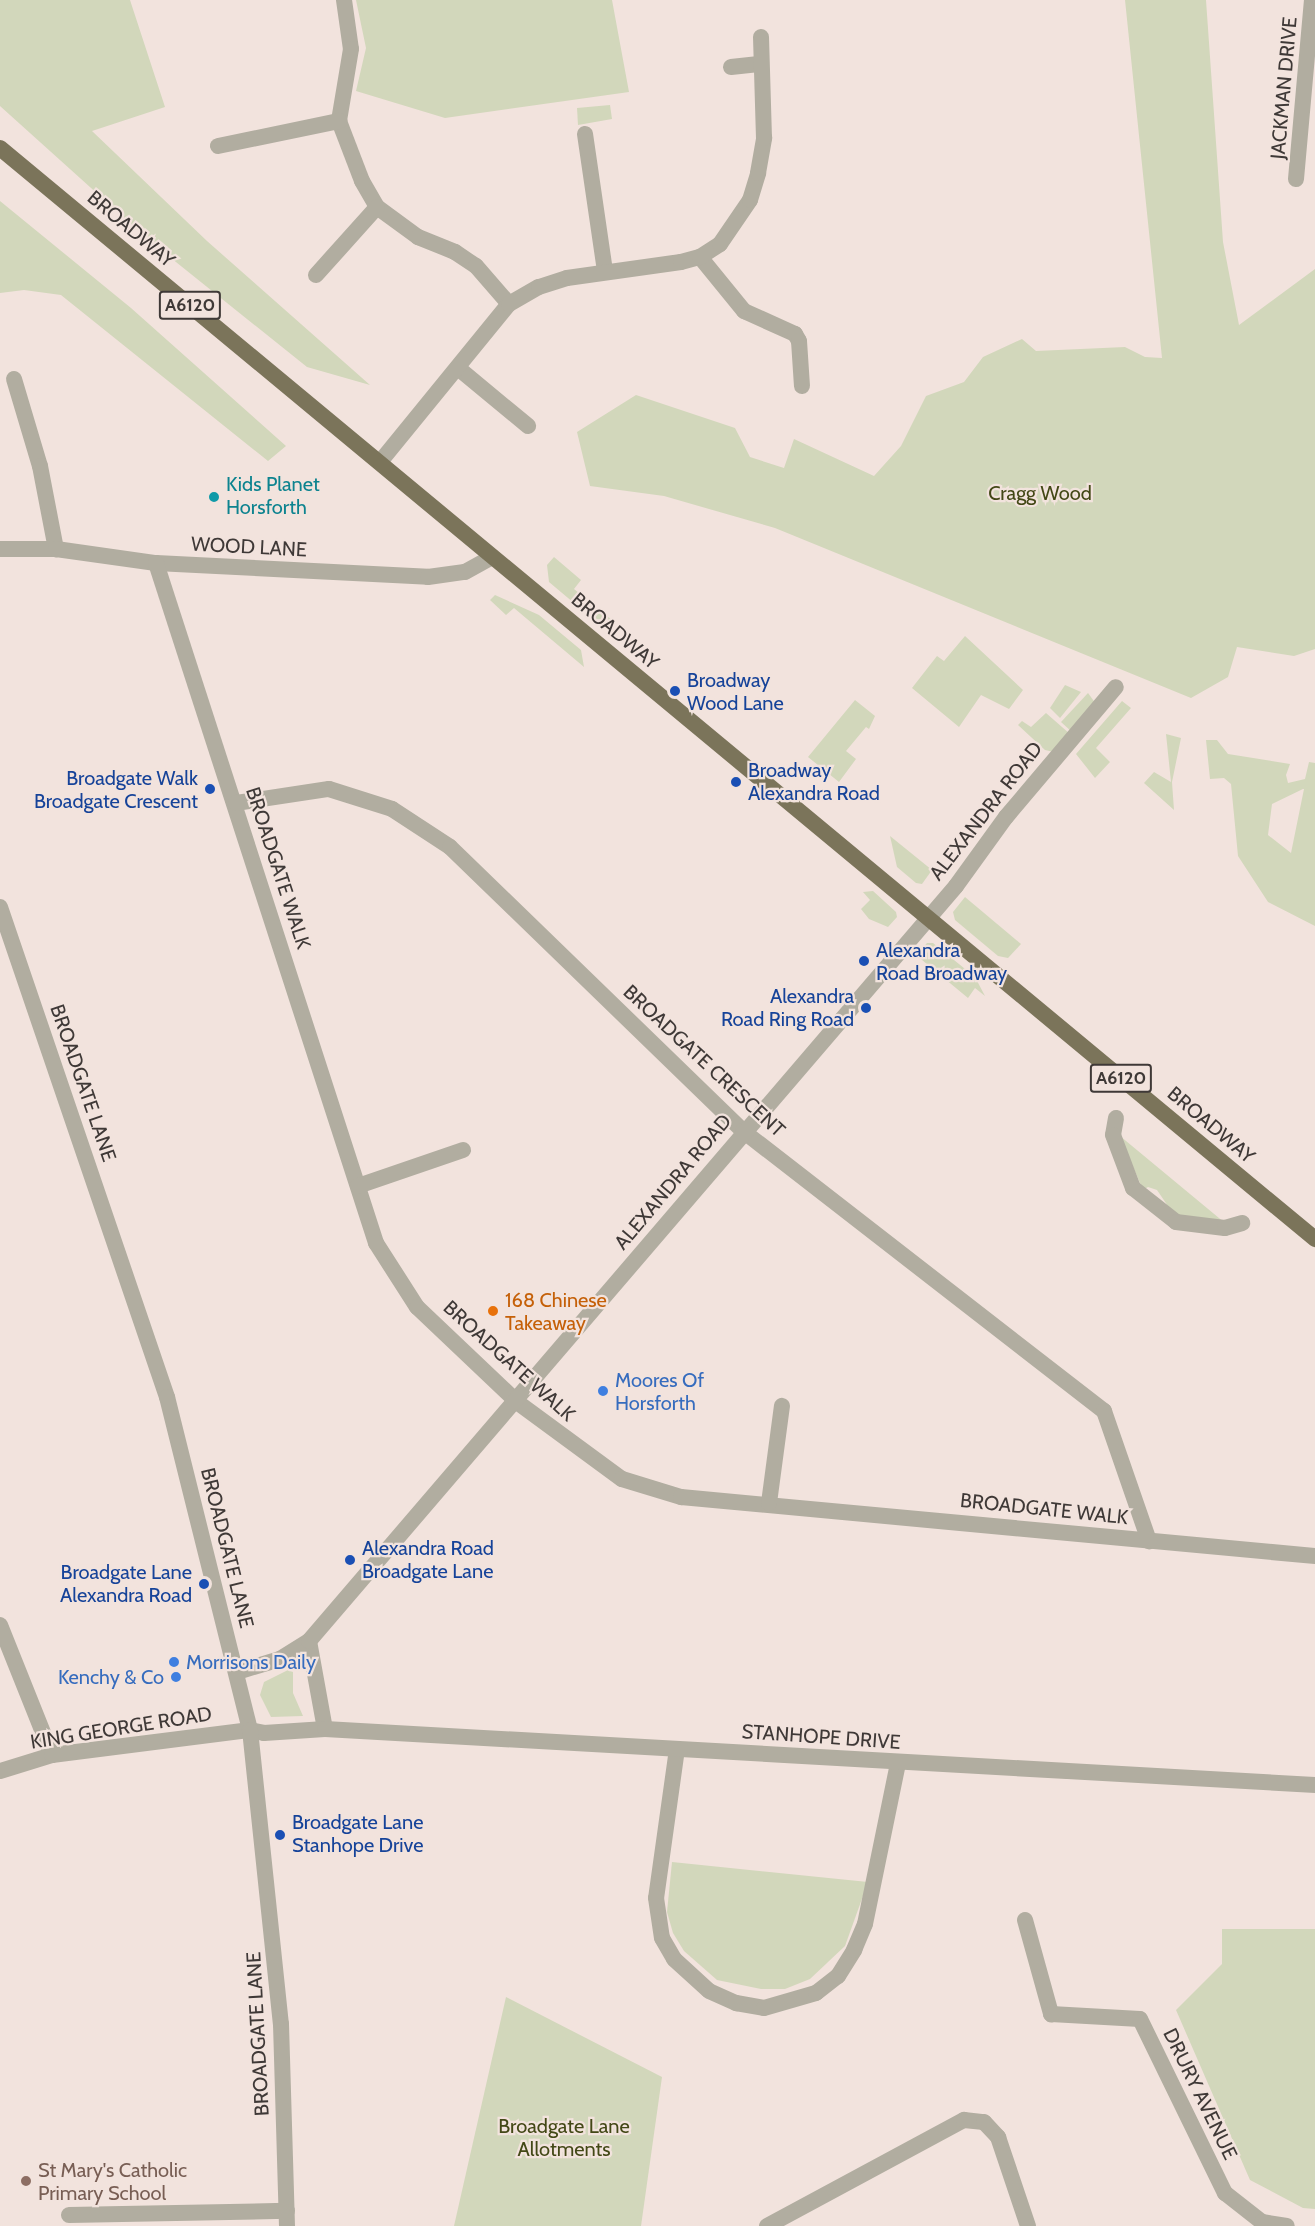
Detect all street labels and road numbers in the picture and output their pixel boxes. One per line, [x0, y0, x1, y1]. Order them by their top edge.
street label: JACKMAN DRIVE [1266, 16, 1302, 160]
street label: BROADWAY [83, 186, 179, 272]
road number: A6120 [158, 290, 222, 320]
street label: WOOD LANE [190, 532, 308, 562]
street label: BROADWAY [567, 588, 663, 674]
street label: ALEXANDRA ROAD [924, 737, 1048, 885]
street label: BROADGATE WALK [241, 784, 315, 952]
street label: BROADGATE CRESCENT [618, 980, 790, 1142]
street label: BROADGATE LANE [45, 1001, 121, 1165]
road number: A6120 [1090, 1063, 1152, 1093]
street label: BROADWAY [1163, 1082, 1259, 1168]
street label: ALEXANDRA ROAD [609, 1109, 737, 1255]
street label: BROADGATE WALK [438, 1296, 580, 1426]
street label: BROADGATE LANE [195, 1465, 259, 1631]
street label: BROADGATE WALK [959, 1488, 1129, 1530]
street label: KING GEORGE ROAD [29, 1702, 213, 1754]
street label: STANHOPE DRIVE [741, 1719, 901, 1755]
street label: BROADGATE LANE [242, 1951, 274, 2117]
street label: DRURY AVENUE [1158, 2024, 1242, 2164]

